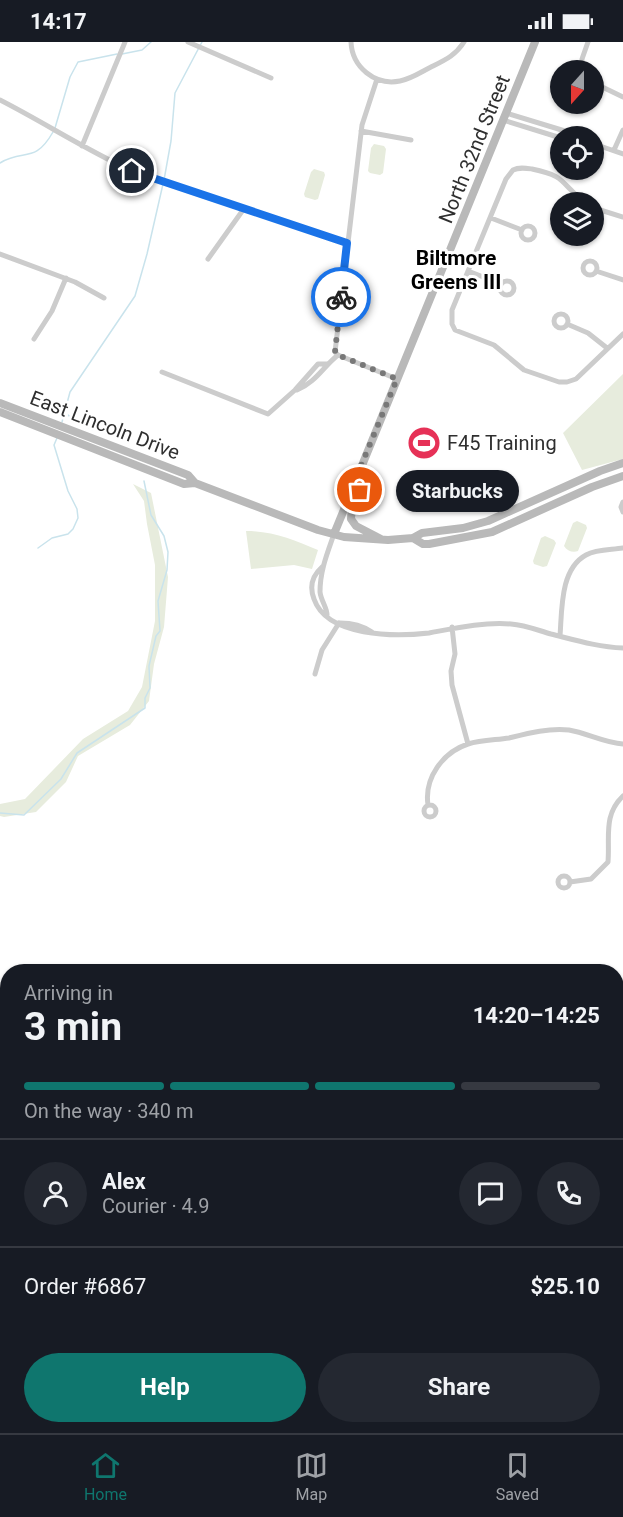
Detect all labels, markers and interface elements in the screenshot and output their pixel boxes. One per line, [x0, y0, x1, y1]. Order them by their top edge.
text: 14:17 [30, 9, 87, 34]
north arrow [550, 60, 604, 114]
map controls [550, 60, 604, 246]
street label: North 32nd Street [433, 71, 515, 227]
button: locate [550, 126, 604, 180]
pin [106, 145, 157, 196]
icon: home [115, 154, 148, 187]
button: layers [550, 192, 604, 246]
district label: Biltmore Greens III [411, 246, 501, 294]
courier [311, 267, 371, 327]
icon: bike [325, 281, 358, 314]
street label: East Lincoln Drive [27, 385, 183, 465]
sports icon: F45 Training [406, 425, 442, 461]
place label: F45 Training [447, 431, 557, 455]
pin [334, 464, 385, 515]
callout: Starbucks [396, 469, 519, 511]
icon: bag [343, 473, 376, 506]
text: Starbucks [412, 479, 503, 503]
text: Arriving in [24, 981, 113, 1005]
text: 14:20–14:25 [473, 1003, 600, 1028]
text: 3 min [24, 1004, 122, 1050]
text: On the way · 340 m [24, 1099, 193, 1123]
button: person [24, 1162, 87, 1225]
button: chat [459, 1162, 522, 1225]
button: phone [537, 1162, 600, 1225]
text: Alex [102, 1169, 146, 1194]
text: Courier · 4.9 [102, 1194, 209, 1218]
text: Order #6867 [24, 1274, 146, 1299]
text: $25.10 [531, 1274, 600, 1299]
button: Help [24, 1353, 306, 1422]
button: Share [318, 1353, 600, 1422]
tab: Home [84, 1449, 127, 1504]
tab: Map [295, 1449, 328, 1504]
tab: Saved [496, 1449, 539, 1504]

